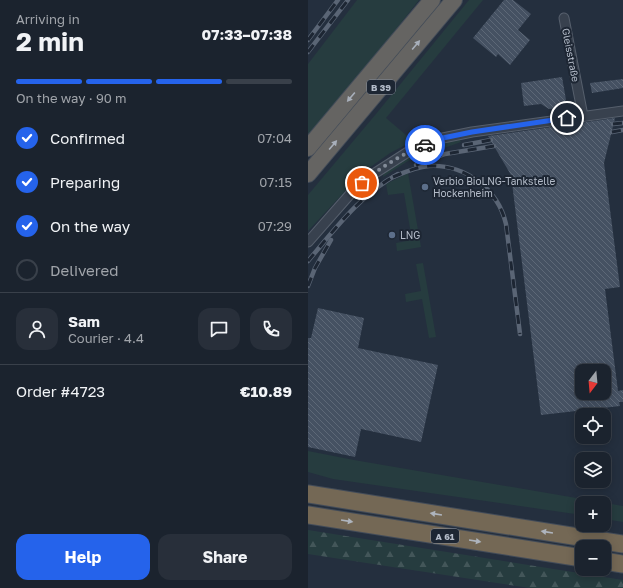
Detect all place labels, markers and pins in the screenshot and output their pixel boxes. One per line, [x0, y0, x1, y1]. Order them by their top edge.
pin [550, 101, 584, 135]
pin [345, 166, 379, 200]
place label: Verbio BioLNG-Tankstelle Hockenheim [433, 175, 556, 199]
marker: Verbio BioLNG-Tankstelle Hockenheim [420, 182, 430, 192]
place label: LNG [400, 229, 420, 241]
marker: LNG [387, 230, 397, 240]

